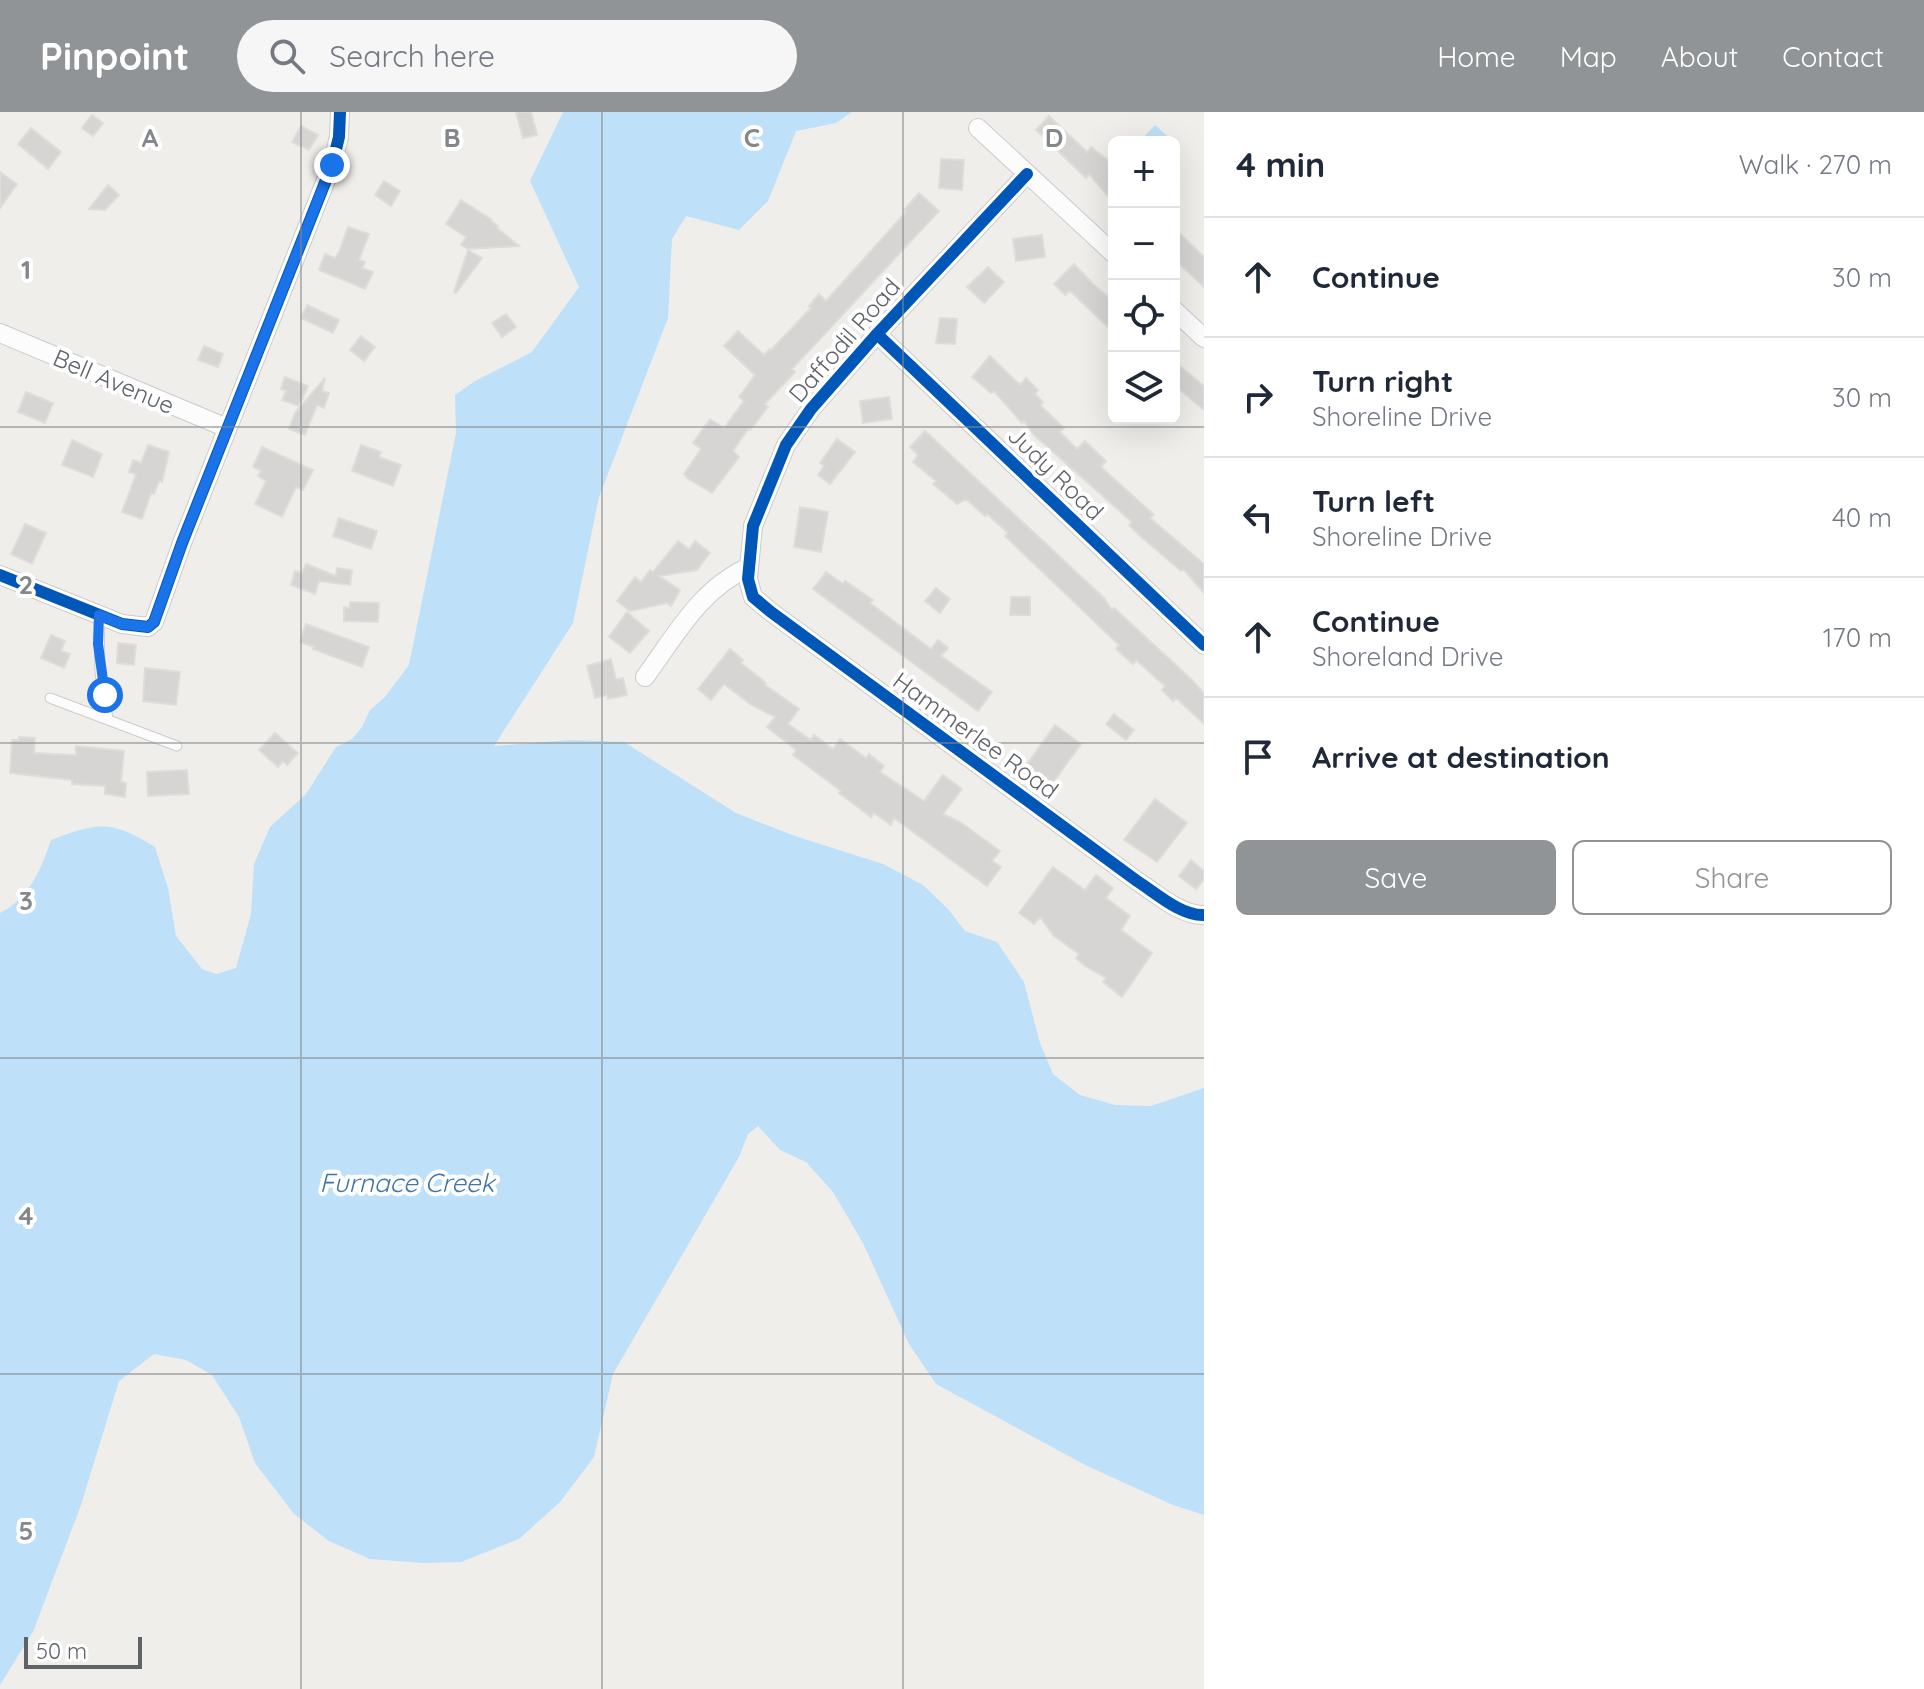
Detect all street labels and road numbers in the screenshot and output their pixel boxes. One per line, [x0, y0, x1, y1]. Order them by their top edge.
street label: Daffodil Road [782, 272, 906, 408]
street label: Bell Avenue [49, 342, 179, 420]
street label: Judy Road [1002, 420, 1110, 526]
street label: Hammerlee Road [888, 665, 1064, 805]

